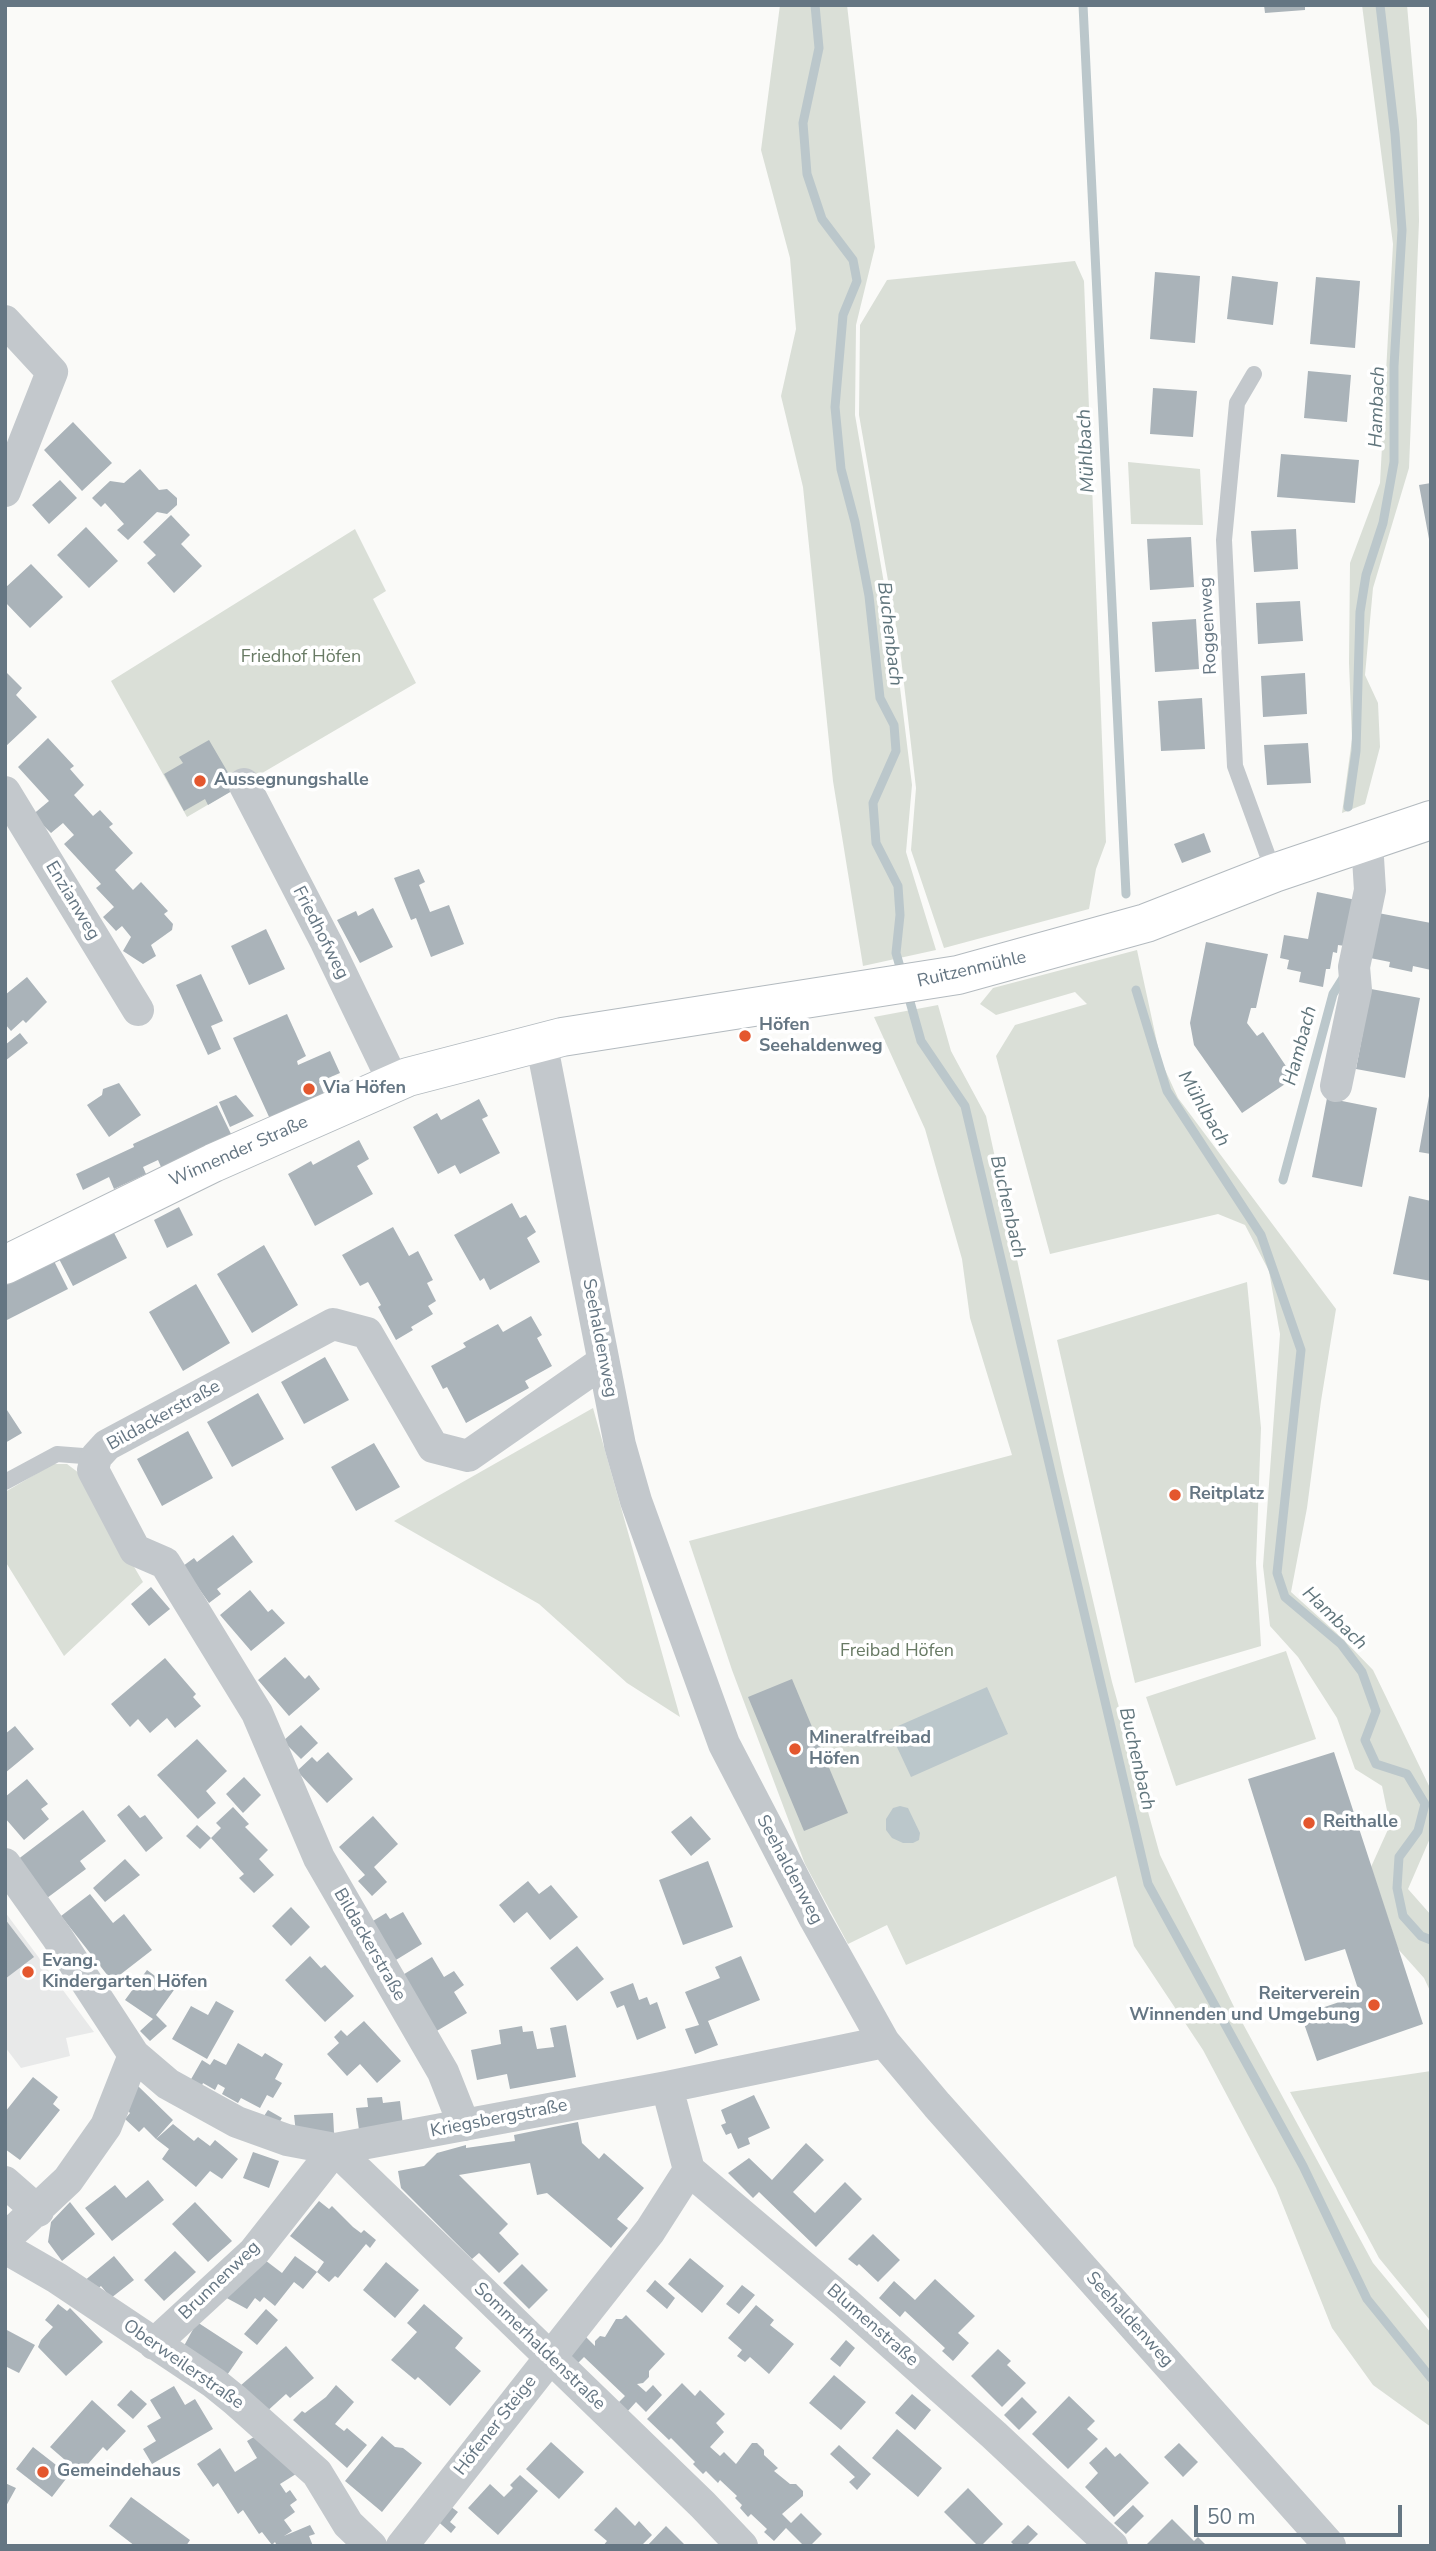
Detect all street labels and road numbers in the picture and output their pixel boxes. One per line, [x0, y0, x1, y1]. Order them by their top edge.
street label: Roggenweg [1196, 577, 1222, 675]
street label: Enzianweg [40, 858, 104, 944]
street label: Friedhofweg [287, 883, 353, 983]
street label: Ruitzenmühle [915, 947, 1029, 993]
street label: Winnender Straße [166, 1112, 312, 1192]
street label: Seehaldenweg [577, 1277, 621, 1399]
street label: Bildackerstraße [104, 1376, 224, 1456]
street label: Seehaldenweg [751, 1812, 827, 1928]
street label: Bildackerstraße [328, 1885, 410, 2005]
street label: Kriegsbergstraße [429, 2095, 569, 2143]
street label: Brunnenweg [175, 2237, 265, 2325]
street label: Seehaldenweg [1081, 2268, 1177, 2372]
street label: Sommerhaldenstraße [469, 2279, 609, 2415]
street label: Blumenstraße [822, 2280, 922, 2372]
street label: Oberweilerstraße [119, 2315, 247, 2415]
street label: Höfener Steige [450, 2372, 542, 2480]

